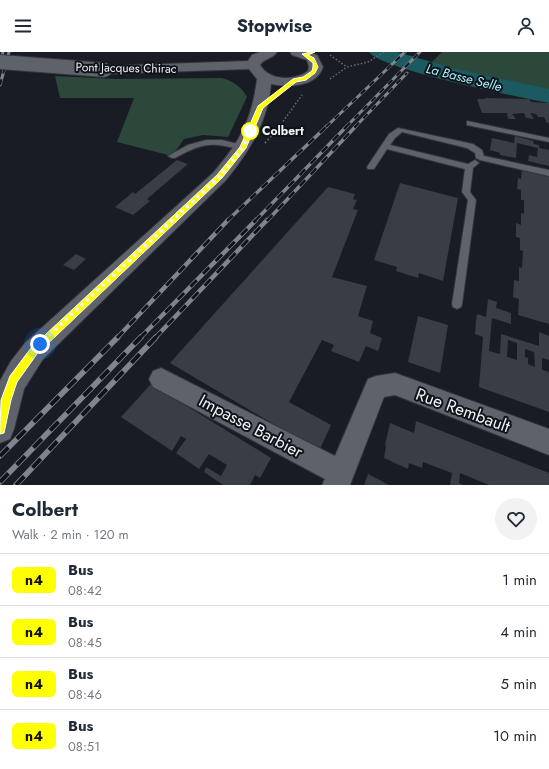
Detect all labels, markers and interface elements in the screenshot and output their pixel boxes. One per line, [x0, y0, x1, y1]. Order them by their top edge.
text: Stopwise [237, 13, 312, 39]
icon: menu [12, 15, 34, 37]
icon: person [515, 15, 537, 37]
street label: Pont Jacques Chirac [75, 58, 177, 78]
water label: La Basse Selle [424, 59, 504, 96]
marker: Colbert [241, 122, 259, 140]
place label: Colbert [262, 122, 304, 140]
your location [30, 334, 50, 354]
street label: Rue Rembault [413, 382, 513, 438]
street label: Impasse Barbier [195, 388, 308, 464]
text: Colbert [12, 496, 78, 523]
button: heart [495, 498, 537, 540]
text: Walk · 2 min · 120 m [12, 525, 129, 544]
text: Bus [68, 559, 93, 581]
text: 1 min [502, 569, 537, 591]
text: n4 [25, 570, 43, 590]
text: 08:42 [68, 581, 102, 600]
text: Bus [68, 611, 93, 633]
text: 4 min [500, 621, 537, 643]
text: n4 [25, 622, 43, 642]
text: 08:45 [68, 633, 102, 652]
text: Bus [68, 663, 93, 685]
text: 5 min [501, 673, 537, 695]
text: n4 [25, 674, 43, 694]
text: 08:46 [68, 685, 102, 704]
text: Bus [68, 715, 93, 737]
text: 10 min [493, 725, 537, 747]
text: n4 [25, 726, 43, 746]
text: 08:51 [68, 737, 100, 756]

